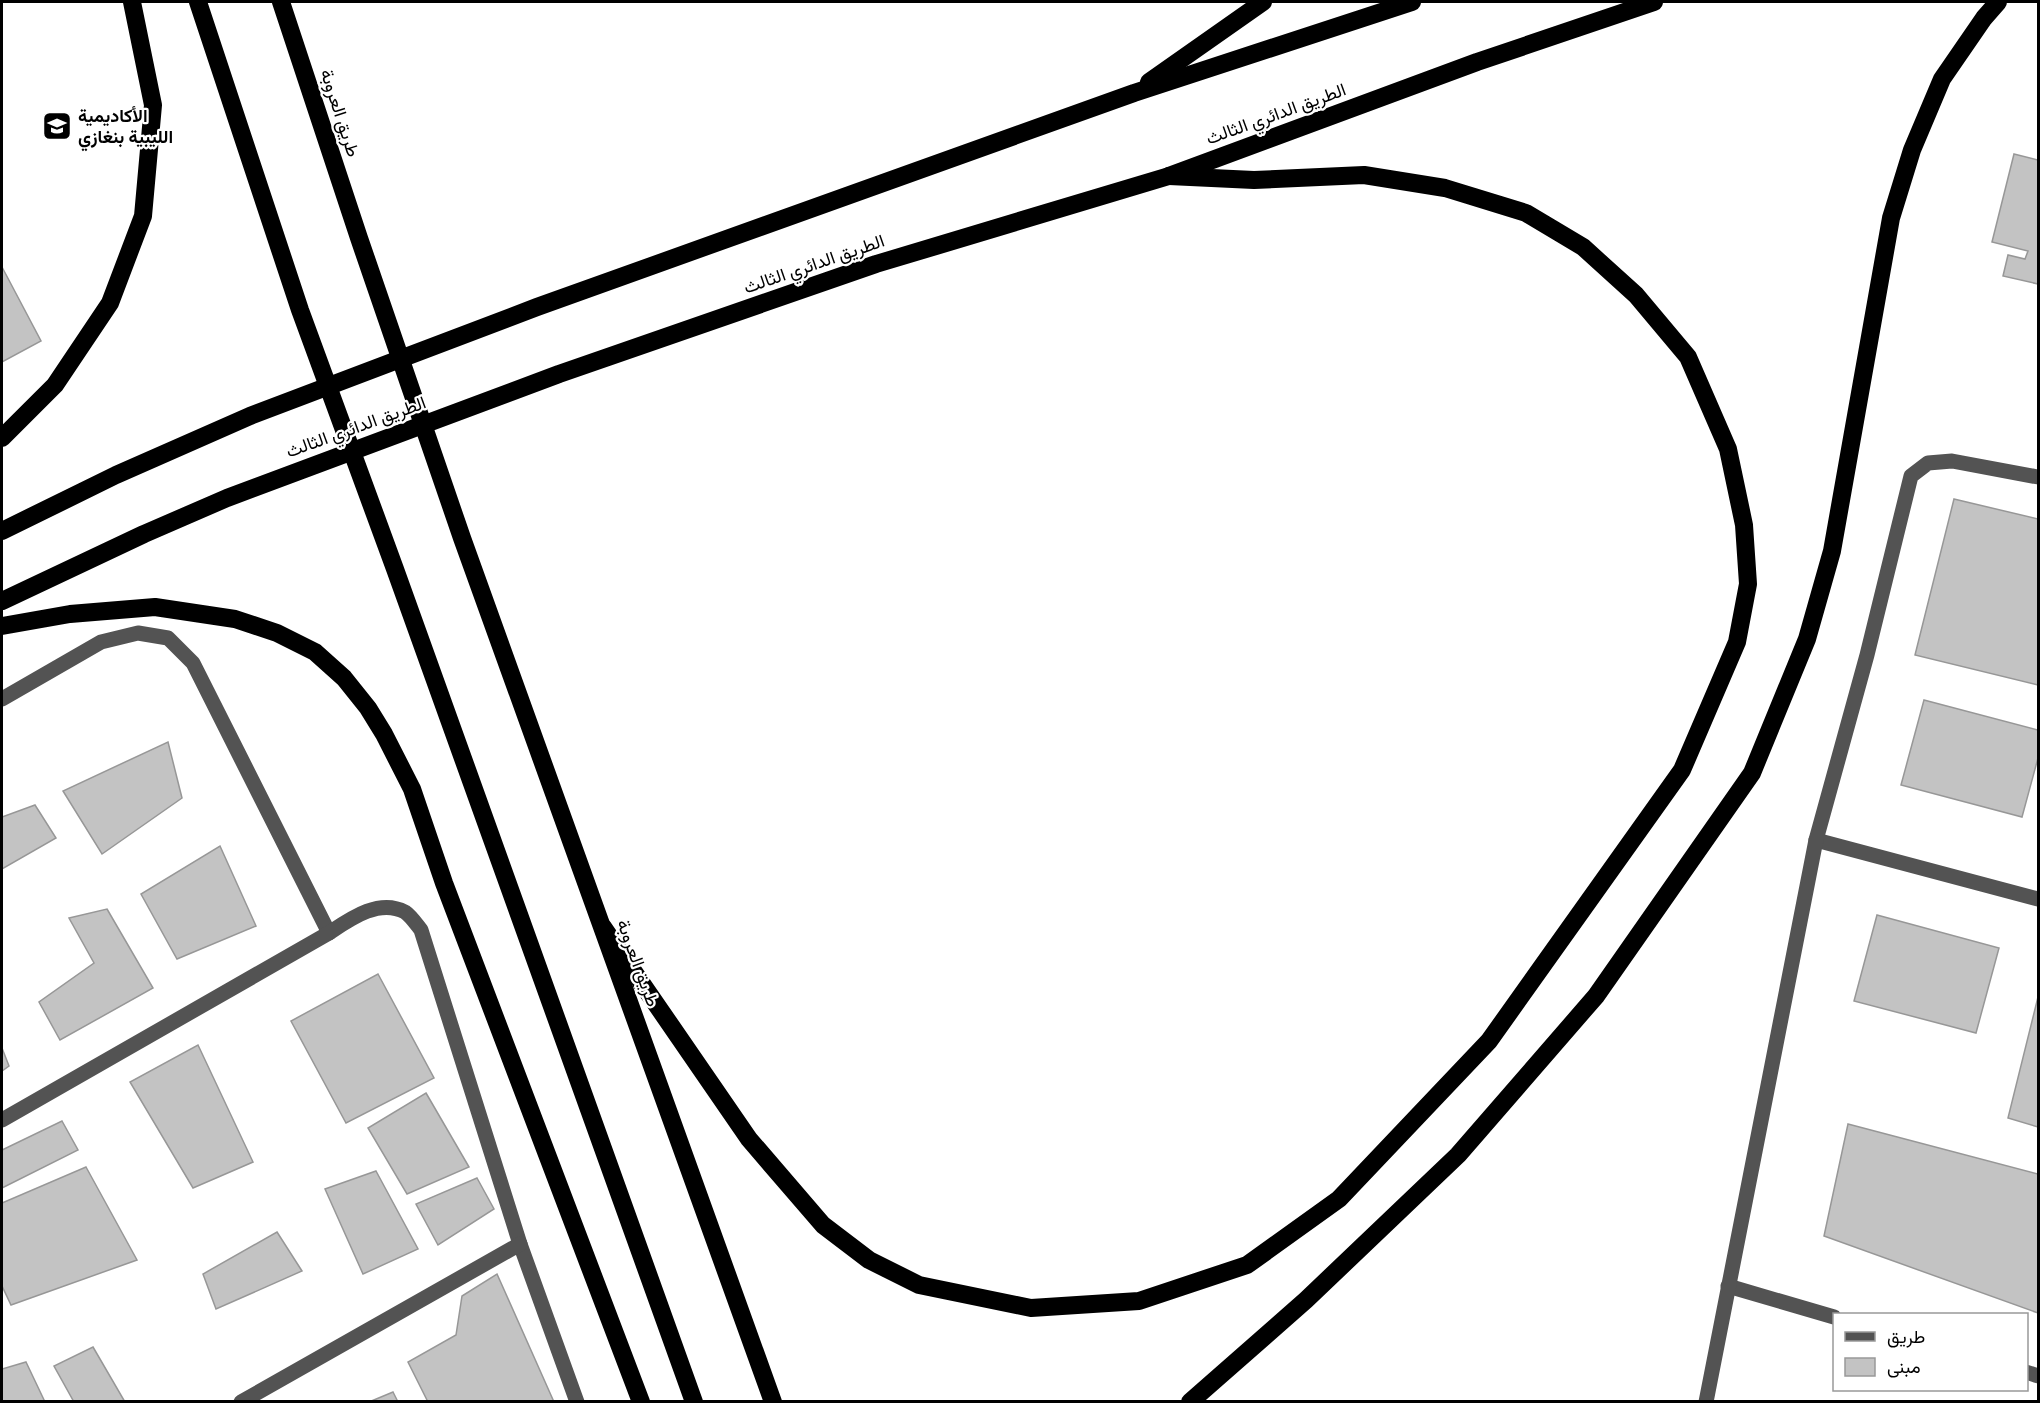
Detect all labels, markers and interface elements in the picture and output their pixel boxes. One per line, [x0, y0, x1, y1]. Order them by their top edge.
street label: طريق العروبة [315, 66, 365, 160]
street label: الطريق الدائري الثالث [1203, 78, 1350, 153]
place label: الأكاديمية الليبية بنغازي [78, 105, 173, 152]
school or university icon: الأكاديمية الليبية بنغازي [41, 110, 73, 142]
street label: الطريق الدائري الثالث [741, 230, 889, 302]
street label: الطريق الدائري الثالث [283, 391, 430, 466]
street label: طريق العروبة [612, 916, 664, 1010]
legend [1833, 1313, 2028, 1391]
text: طريق [1887, 1326, 1925, 1348]
text: مبنى [1887, 1356, 1921, 1378]

